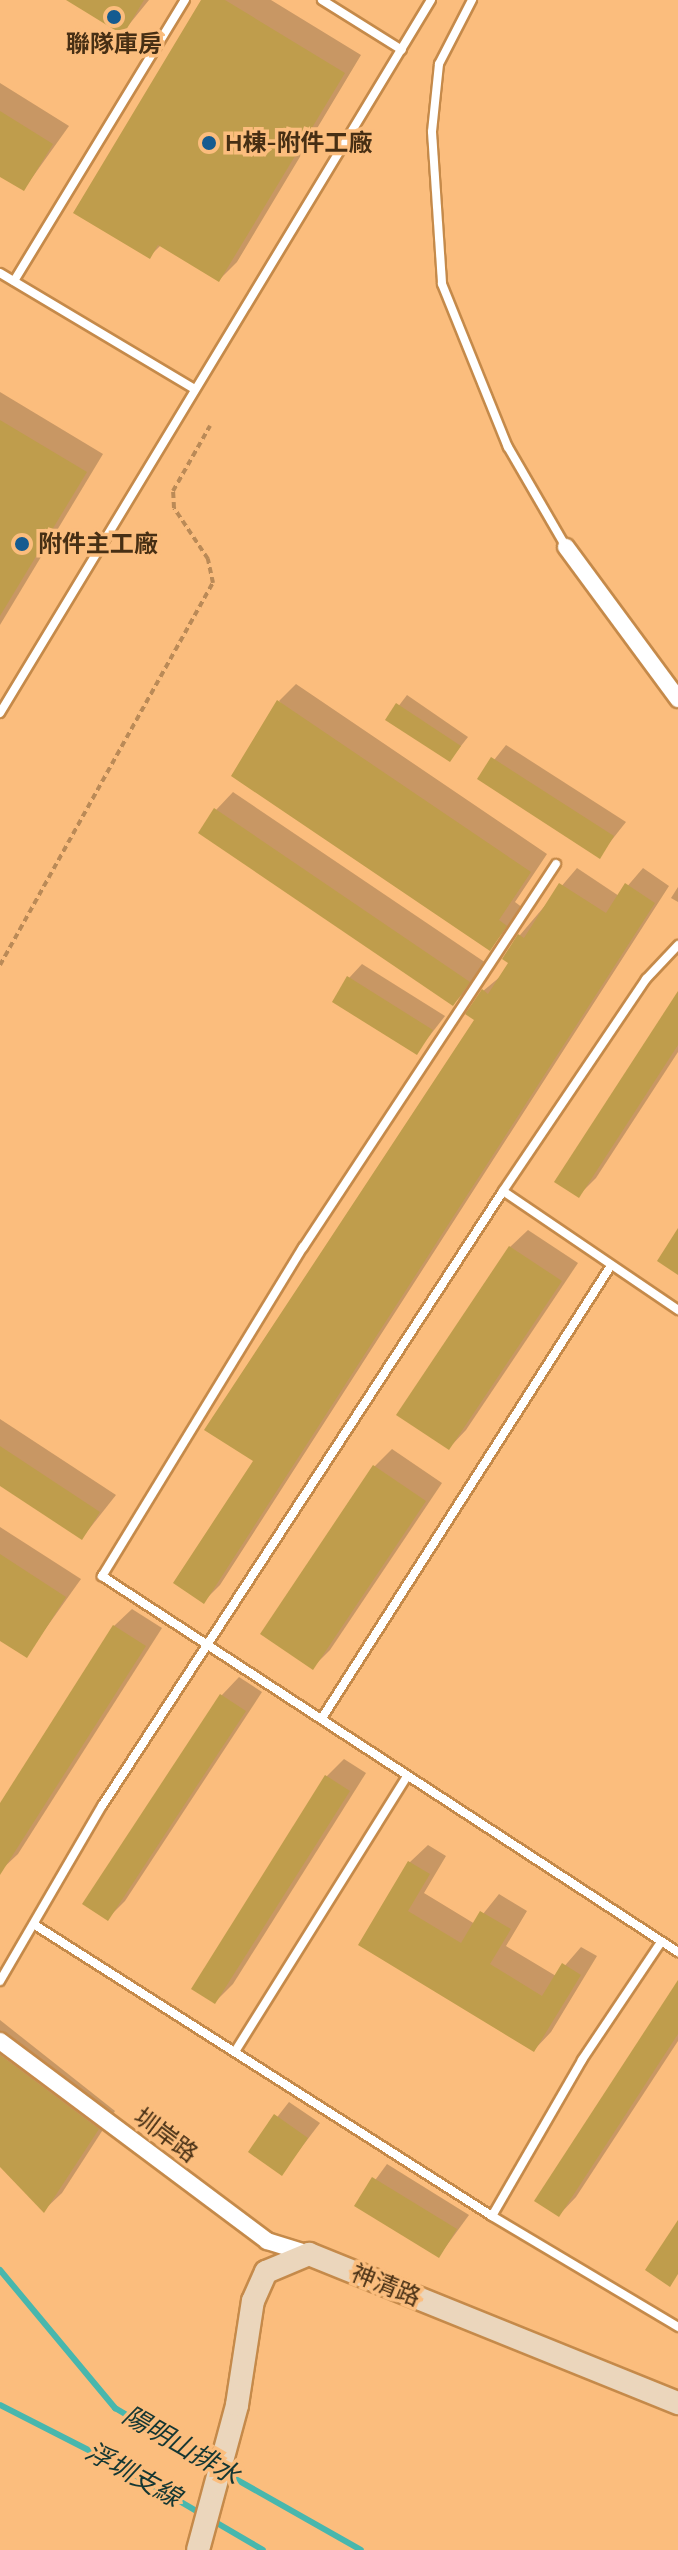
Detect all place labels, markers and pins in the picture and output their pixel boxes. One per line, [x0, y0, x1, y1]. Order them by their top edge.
marker: 聯隊庫房 [105, 8, 123, 26]
place label: 聯隊庫房 [66, 30, 162, 58]
place label: H棟-附件工廠 [225, 129, 373, 157]
marker: H棟-附件工廠 [200, 134, 218, 152]
place label: 附件主工廠 [38, 530, 158, 558]
marker: 附件主工廠 [13, 535, 31, 553]

